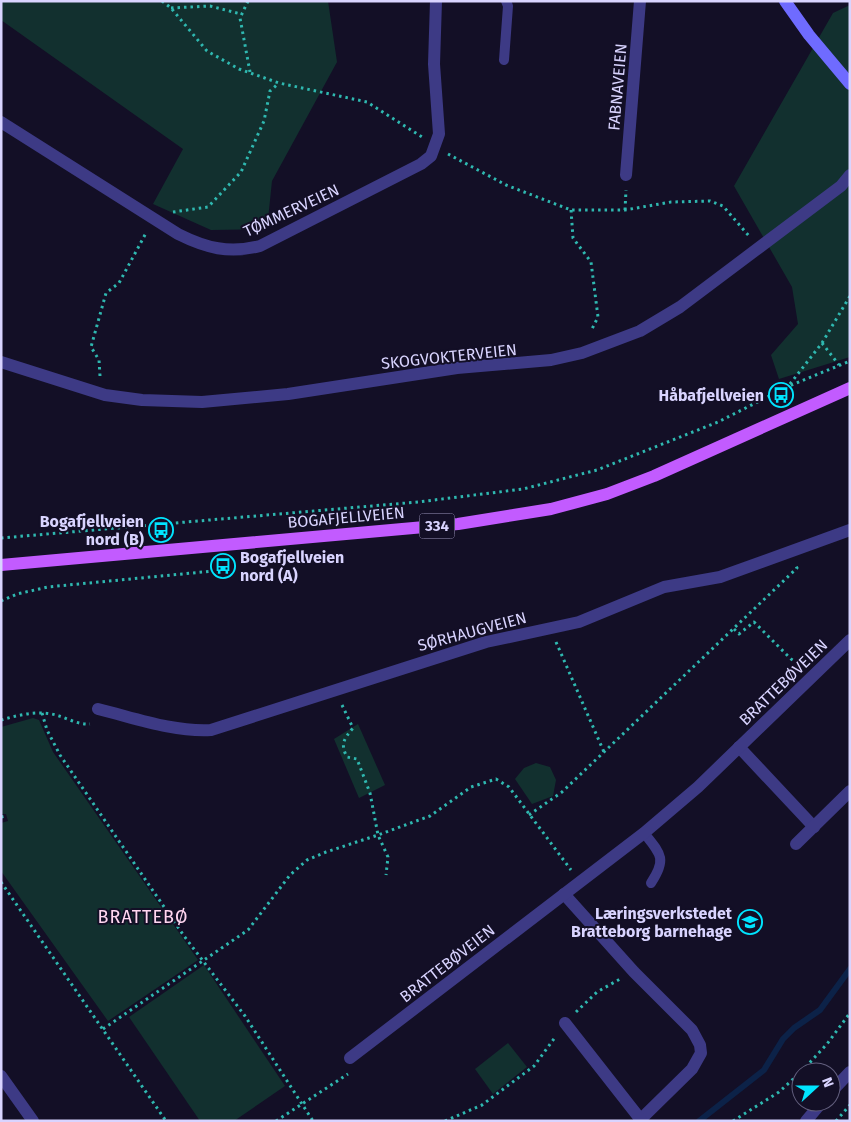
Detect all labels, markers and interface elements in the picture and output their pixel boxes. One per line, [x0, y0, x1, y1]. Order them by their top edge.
street label: FABNAVEIEN [604, 43, 631, 131]
street label: TØMMERVEIEN [240, 180, 342, 241]
street label: SKOGVOKTERVEIEN [380, 340, 518, 373]
bus stop icon: Håbafjellveien [768, 382, 794, 408]
place label: Håbafjellveien [659, 386, 764, 405]
street label: BOGAFJELLVEIEN [287, 503, 405, 532]
place label: Bogafjellveien nord (B) [40, 512, 144, 549]
road number: 334 [420, 514, 454, 538]
bus stop icon: Bogafjellveien nord (B) [148, 517, 174, 543]
place label: Bogafjellveien nord (A) [240, 548, 344, 585]
bus stop icon: Bogafjellveien nord (A) [210, 553, 236, 579]
street label: SØRHAUGVEIEN [416, 608, 529, 655]
street label: BRATTEBØVEIEN [735, 635, 831, 729]
place label: Læringsverkstedet Bratteborg barnehage [571, 904, 733, 941]
district label: BRATTEBØ [98, 906, 188, 928]
school or university icon: Læringsverkstedet Bratteborg barnehage [737, 909, 763, 935]
street label: BRATTEBØVEIEN [396, 920, 499, 1006]
north arrow [791, 1062, 841, 1112]
text: N [818, 1075, 837, 1090]

